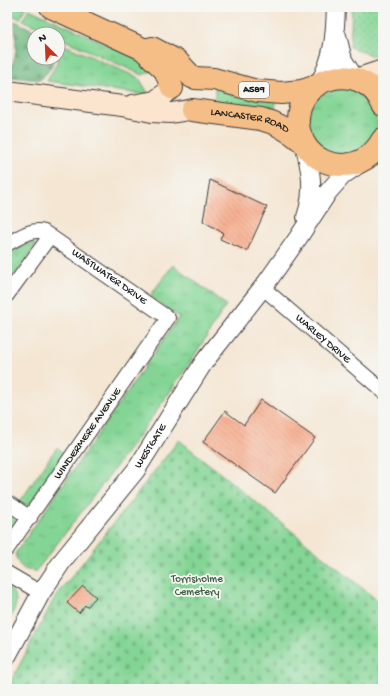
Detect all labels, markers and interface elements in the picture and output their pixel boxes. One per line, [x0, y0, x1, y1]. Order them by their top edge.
north arrow [26, 26, 66, 66]
text: N [37, 32, 48, 46]
road number: A589 [239, 82, 269, 98]
street label: LANCASTER ROAD [210, 106, 292, 136]
street label: WASTWATER DRIVE [69, 247, 150, 308]
street label: WARLEY DRIVE [293, 312, 354, 367]
street label: WINDERMERE AVENUE [52, 385, 125, 482]
street label: WESTGATE [132, 421, 170, 471]
park label: Torrisholme Cemetery [170, 574, 223, 599]

